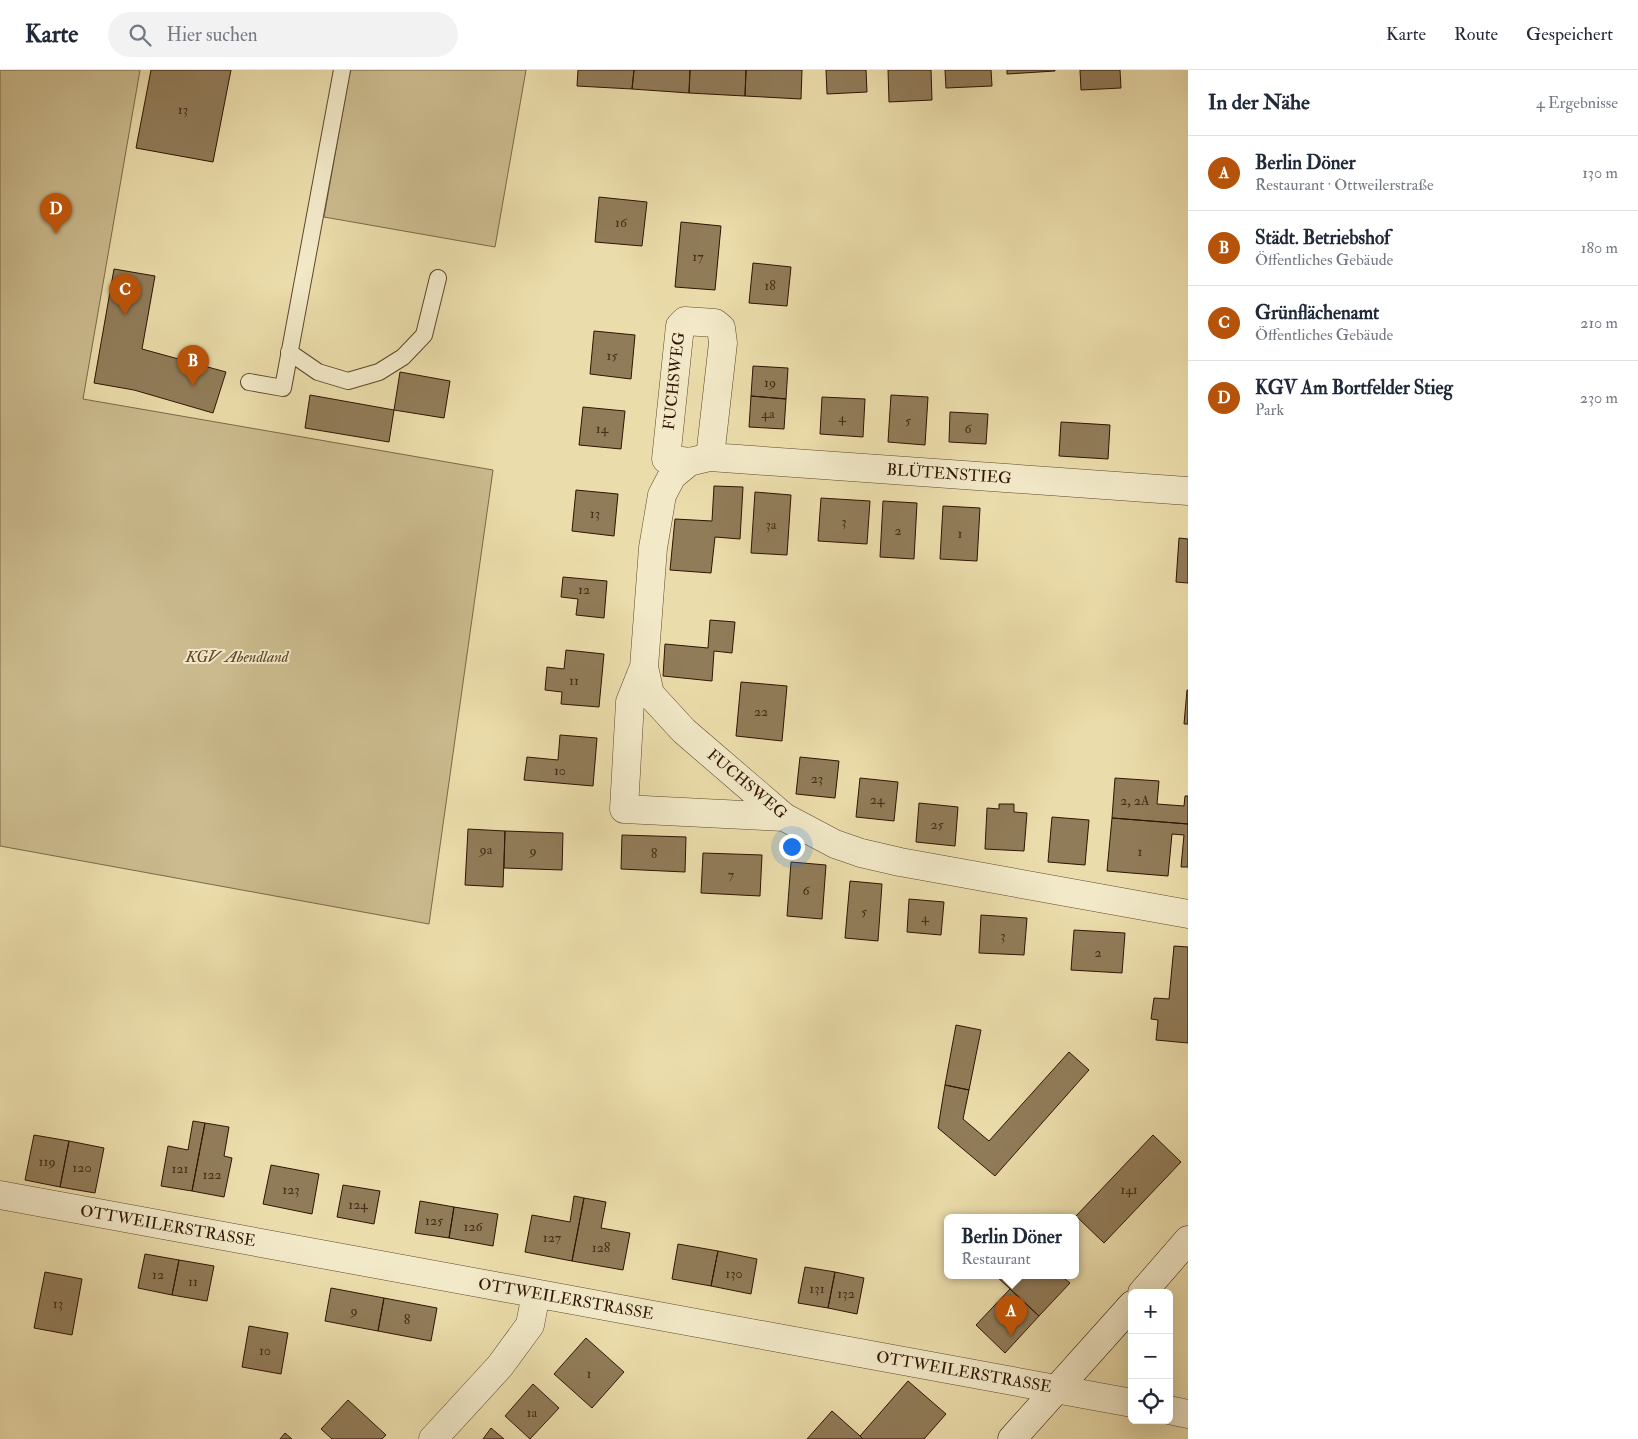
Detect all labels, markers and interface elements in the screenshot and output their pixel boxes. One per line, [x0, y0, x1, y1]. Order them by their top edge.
search box [108, 12, 458, 57]
text: Karte [25, 19, 78, 50]
icon: search [126, 21, 154, 49]
text: Hier suchen [166, 23, 258, 47]
text: Karte [1386, 23, 1426, 46]
text: Route [1454, 23, 1498, 46]
text: Gespeichert [1526, 23, 1613, 46]
text: In der Nähe [1208, 89, 1310, 116]
text: 4 Ergebnisse [1536, 93, 1618, 113]
house number: 13 [178, 101, 188, 118]
text: Berlin Döner [1255, 151, 1356, 175]
text: A [1219, 163, 1229, 183]
text: 130 m [1582, 163, 1618, 183]
text: Restaurant · Ottweilerstraße [1255, 175, 1434, 195]
pin: D [40, 193, 72, 234]
house number: 16 [615, 214, 628, 231]
text: Städt. Betriebshof [1255, 226, 1390, 250]
text: B [1219, 238, 1229, 258]
text: 180 m [1581, 238, 1618, 258]
house number: 17 [692, 248, 704, 265]
text: Öffentliches Gebäude [1255, 250, 1393, 270]
pin: C [109, 274, 141, 315]
house number: 18 [764, 277, 776, 294]
text: Grünflächenamt [1255, 301, 1379, 325]
text: C [1218, 313, 1230, 333]
text: 210 m [1580, 313, 1618, 333]
text: Öffentliches Gebäude [1255, 325, 1393, 345]
street label: FUCHSWEG [659, 331, 689, 431]
pin: B [177, 345, 209, 386]
house number: 15 [606, 347, 618, 364]
house number: 19 [764, 374, 776, 391]
text: KGV Am Bortfelder Stieg [1255, 376, 1453, 400]
text: D [1217, 388, 1231, 408]
text: 230 m [1580, 388, 1618, 408]
text: Park [1255, 400, 1284, 420]
house number: 4a [761, 405, 775, 422]
house number: 4 [838, 409, 847, 426]
house number: 5 [905, 412, 912, 429]
house number: 14 [596, 420, 610, 437]
house number: 6 [964, 420, 972, 437]
street label: BLÜTENSTIEG [886, 460, 1012, 488]
house number: 13 [590, 505, 600, 522]
house number: 3 [841, 513, 847, 530]
house number: 3a [765, 516, 777, 533]
house number: 2 [894, 522, 902, 539]
house number: 1 [958, 525, 963, 542]
house number: 12 [578, 581, 590, 598]
park label: KGV Abendland [184, 647, 290, 667]
house number: 11 [569, 672, 579, 689]
house number: 22 [754, 703, 768, 720]
street label: FUCHSWEG [703, 745, 791, 823]
house number: 10 [554, 762, 566, 779]
house number: 23 [811, 770, 823, 787]
house number: 24 [870, 791, 886, 808]
house number: 2, 2A [1120, 792, 1150, 809]
house number: 25 [930, 816, 944, 833]
your location [779, 834, 805, 860]
house number: 9a [479, 841, 493, 858]
house number: 9 [528, 842, 537, 859]
house number: 1 [1138, 843, 1143, 860]
house number: 8 [651, 845, 658, 862]
house number: 7 [728, 866, 735, 883]
house number: 6 [802, 882, 810, 899]
house number: 5 [861, 903, 868, 920]
house number: 4 [921, 909, 930, 926]
house number: 3 [1000, 927, 1006, 944]
house number: 2 [1094, 944, 1102, 961]
house number: 119 [38, 1153, 56, 1170]
house number: 120 [72, 1159, 92, 1176]
house number: 121 [171, 1160, 189, 1177]
house number: 122 [202, 1166, 222, 1183]
house number: 123 [282, 1181, 300, 1198]
house number: 141 [1120, 1181, 1138, 1198]
house number: 124 [348, 1196, 369, 1213]
street label: OTTWEILERSTRASSE [79, 1201, 257, 1251]
house number: 125 [425, 1212, 444, 1229]
popup [944, 1214, 1079, 1279]
house number: 126 [463, 1218, 484, 1235]
text: Berlin Döner [961, 1225, 1062, 1249]
house number: 127 [543, 1229, 562, 1246]
house number: 128 [592, 1239, 611, 1256]
text: Restaurant [961, 1249, 1031, 1269]
house number: 130 [725, 1265, 743, 1282]
house number: 12 [152, 1266, 164, 1283]
house number: 11 [188, 1273, 198, 1290]
street label: OTTWEILERSTRASSE [477, 1274, 655, 1324]
house number: 131 [809, 1280, 825, 1297]
house number: 132 [837, 1285, 855, 1302]
map controls [1128, 1289, 1173, 1424]
button: + [1128, 1289, 1173, 1334]
house number: 13 [53, 1295, 63, 1312]
pin: A [995, 1295, 1027, 1336]
house number: 9 [349, 1302, 358, 1319]
house number: 8 [404, 1311, 411, 1328]
button: − [1128, 1334, 1173, 1379]
house number: 10 [259, 1342, 271, 1359]
street label: OTTWEILERSTRASSE [875, 1347, 1053, 1397]
house number: 1 [587, 1365, 592, 1382]
button: locate [1128, 1379, 1173, 1424]
house number: 1a [527, 1404, 538, 1421]

